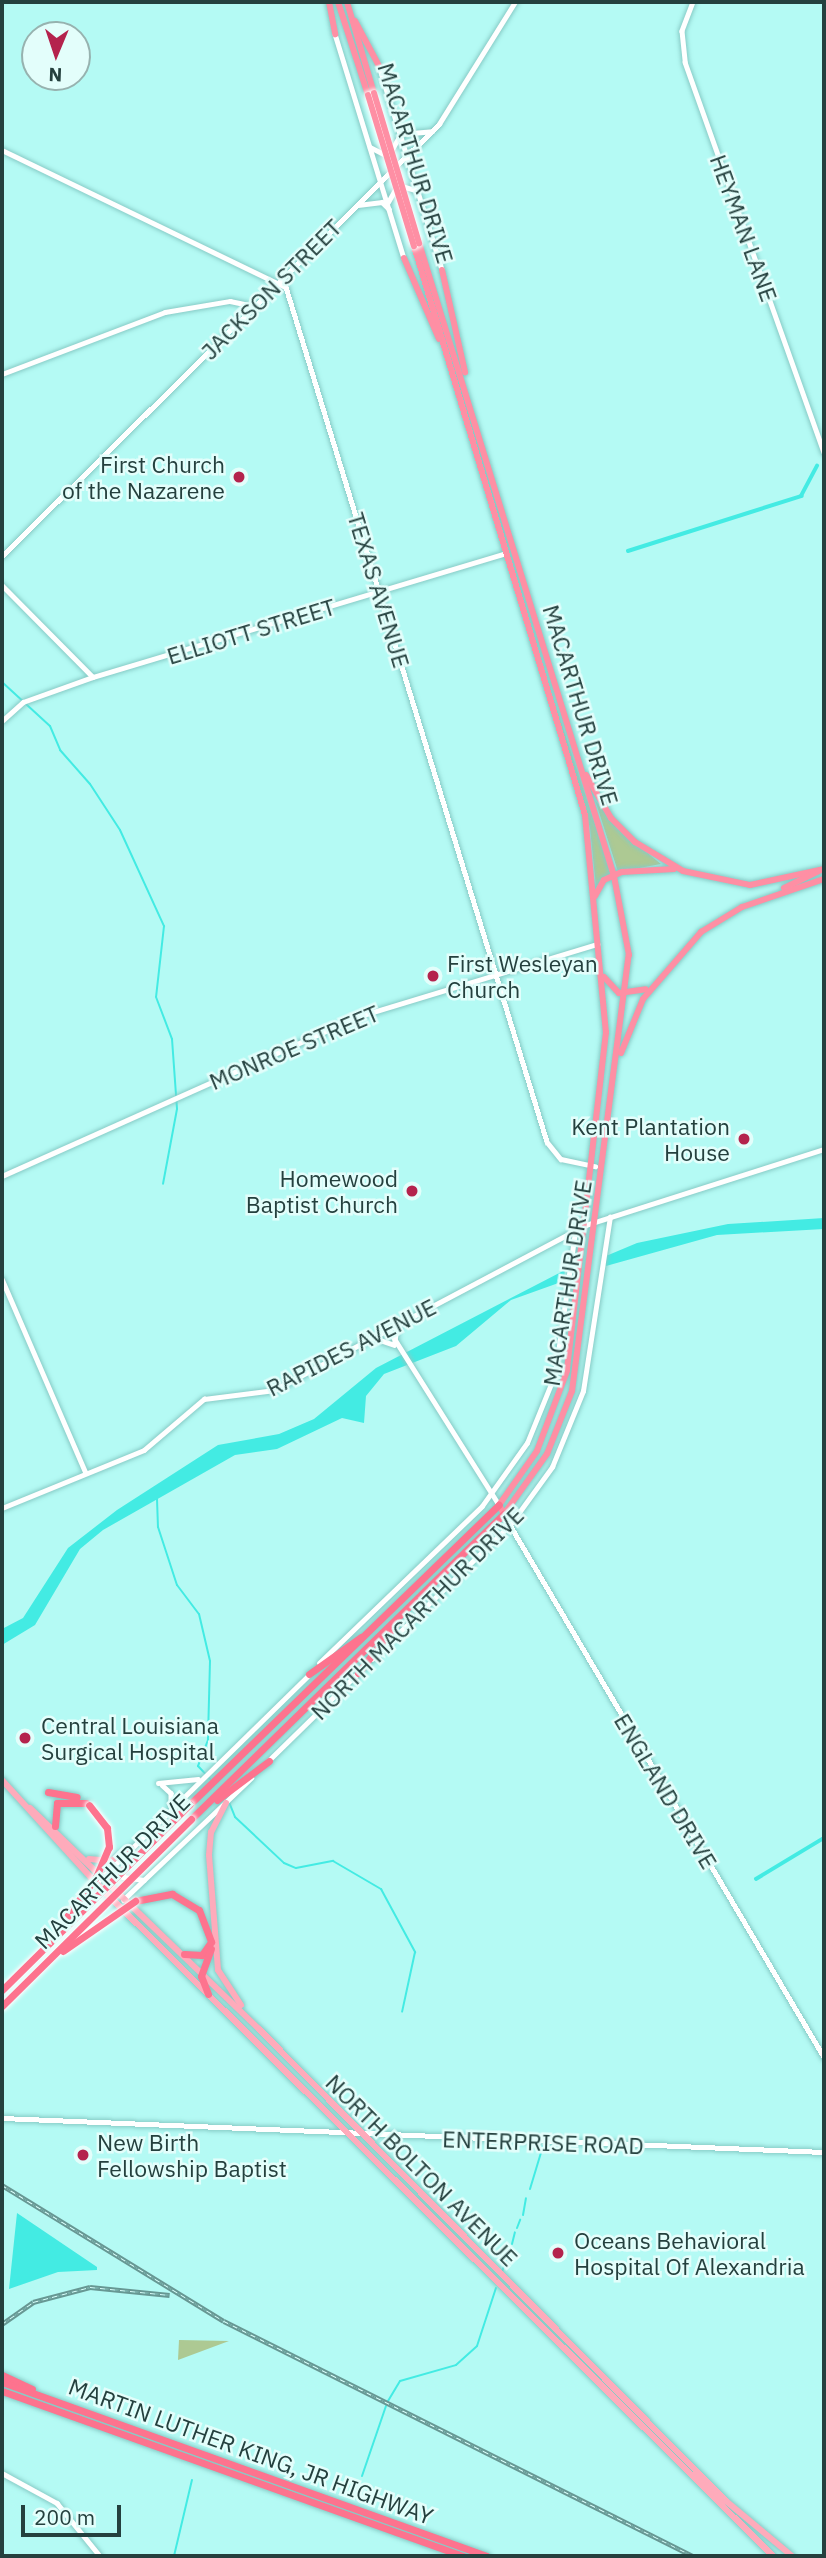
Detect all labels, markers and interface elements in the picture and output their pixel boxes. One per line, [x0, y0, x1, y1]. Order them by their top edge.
north arrow [21, 21, 91, 91]
street label: MACARTHUR DRIVE [372, 59, 460, 267]
text: N [48, 63, 63, 87]
street label: HEYMAN LANE [705, 151, 783, 305]
street label: JACKSON STREET [195, 213, 347, 365]
place label: First Church of the Nazarene [62, 450, 225, 504]
marker: First Church of the Nazarene [231, 469, 247, 485]
street label: TEXAS AVENUE [342, 509, 416, 671]
street label: ELLIOTT STREET [163, 592, 339, 670]
street label: MACARTHUR DRIVE [537, 601, 625, 809]
place label: First Wesleyan Church [447, 949, 598, 1003]
marker: First Wesleyan Church [425, 968, 441, 984]
street label: MONROE STREET [205, 999, 383, 1095]
place label: Kent Plantation House [571, 1112, 730, 1166]
marker: Kent Plantation House [736, 1131, 752, 1147]
place label: Homewood Baptist Church [246, 1164, 398, 1218]
street label: MACARTHUR DRIVE [537, 1178, 597, 1388]
marker: Homewood Baptist Church [404, 1183, 420, 1199]
street label: RAPIDES AVENUE [262, 1292, 440, 1402]
street label: NORTH MACARTHUR DRIVE [305, 1501, 529, 1725]
street label: ENGLAND DRIVE [609, 1708, 723, 1874]
place label: Central Louisiana Surgical Hospital [41, 1711, 219, 1765]
marker: Central Louisiana Surgical Hospital [15, 1728, 35, 1748]
street label: MACARTHUR DRIVE [29, 1788, 195, 1954]
street label: NORTH BOLTON AVENUE [320, 2068, 524, 2272]
street label: ENTERPRISE ROAD [442, 2125, 644, 2159]
place label: New Birth Fellowship Baptist [97, 2128, 287, 2182]
marker: New Birth Fellowship Baptist [75, 2147, 91, 2163]
place label: Oceans Behavioral Hospital Of Alexandria [574, 2226, 805, 2280]
marker: Oceans Behavioral Hospital Of Alexandria [548, 2243, 568, 2263]
street label: MARTIN LUTHER KING, JR HIGHWAY [65, 2372, 437, 2530]
scale bar [24, 2492, 124, 2536]
text: 200 m [34, 2503, 95, 2531]

